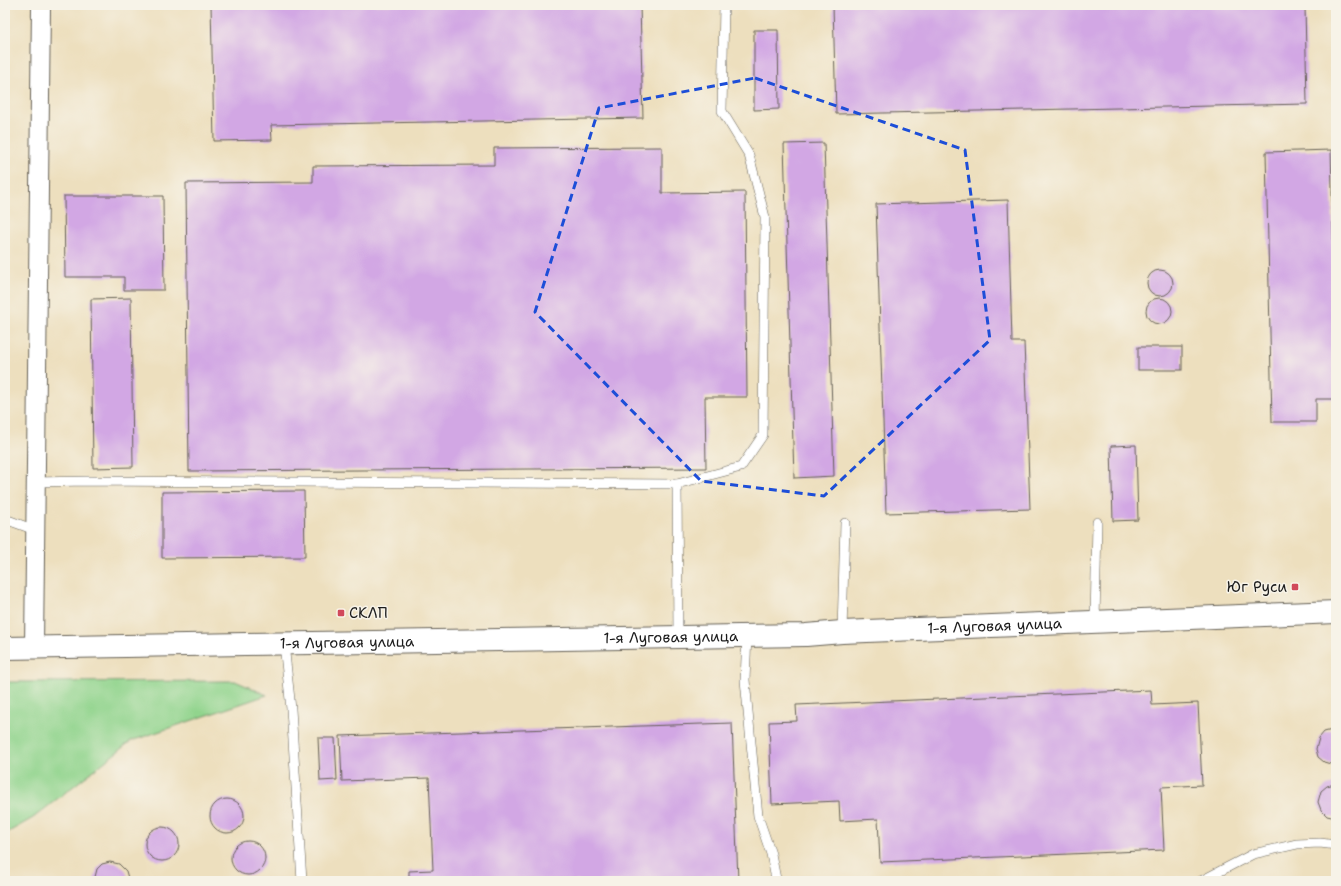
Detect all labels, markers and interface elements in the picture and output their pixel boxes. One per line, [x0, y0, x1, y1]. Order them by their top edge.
place label: Юг Руси [1227, 577, 1287, 597]
marker: Юг Руси [1290, 582, 1300, 592]
place label: СКЛП [349, 603, 388, 623]
marker: СКЛП [336, 608, 346, 618]
street label: 1-я Луговая улица [927, 613, 1063, 639]
street label: 1-я Луговая улица [603, 626, 739, 648]
street label: 1-я Луговая улица [279, 631, 415, 654]

